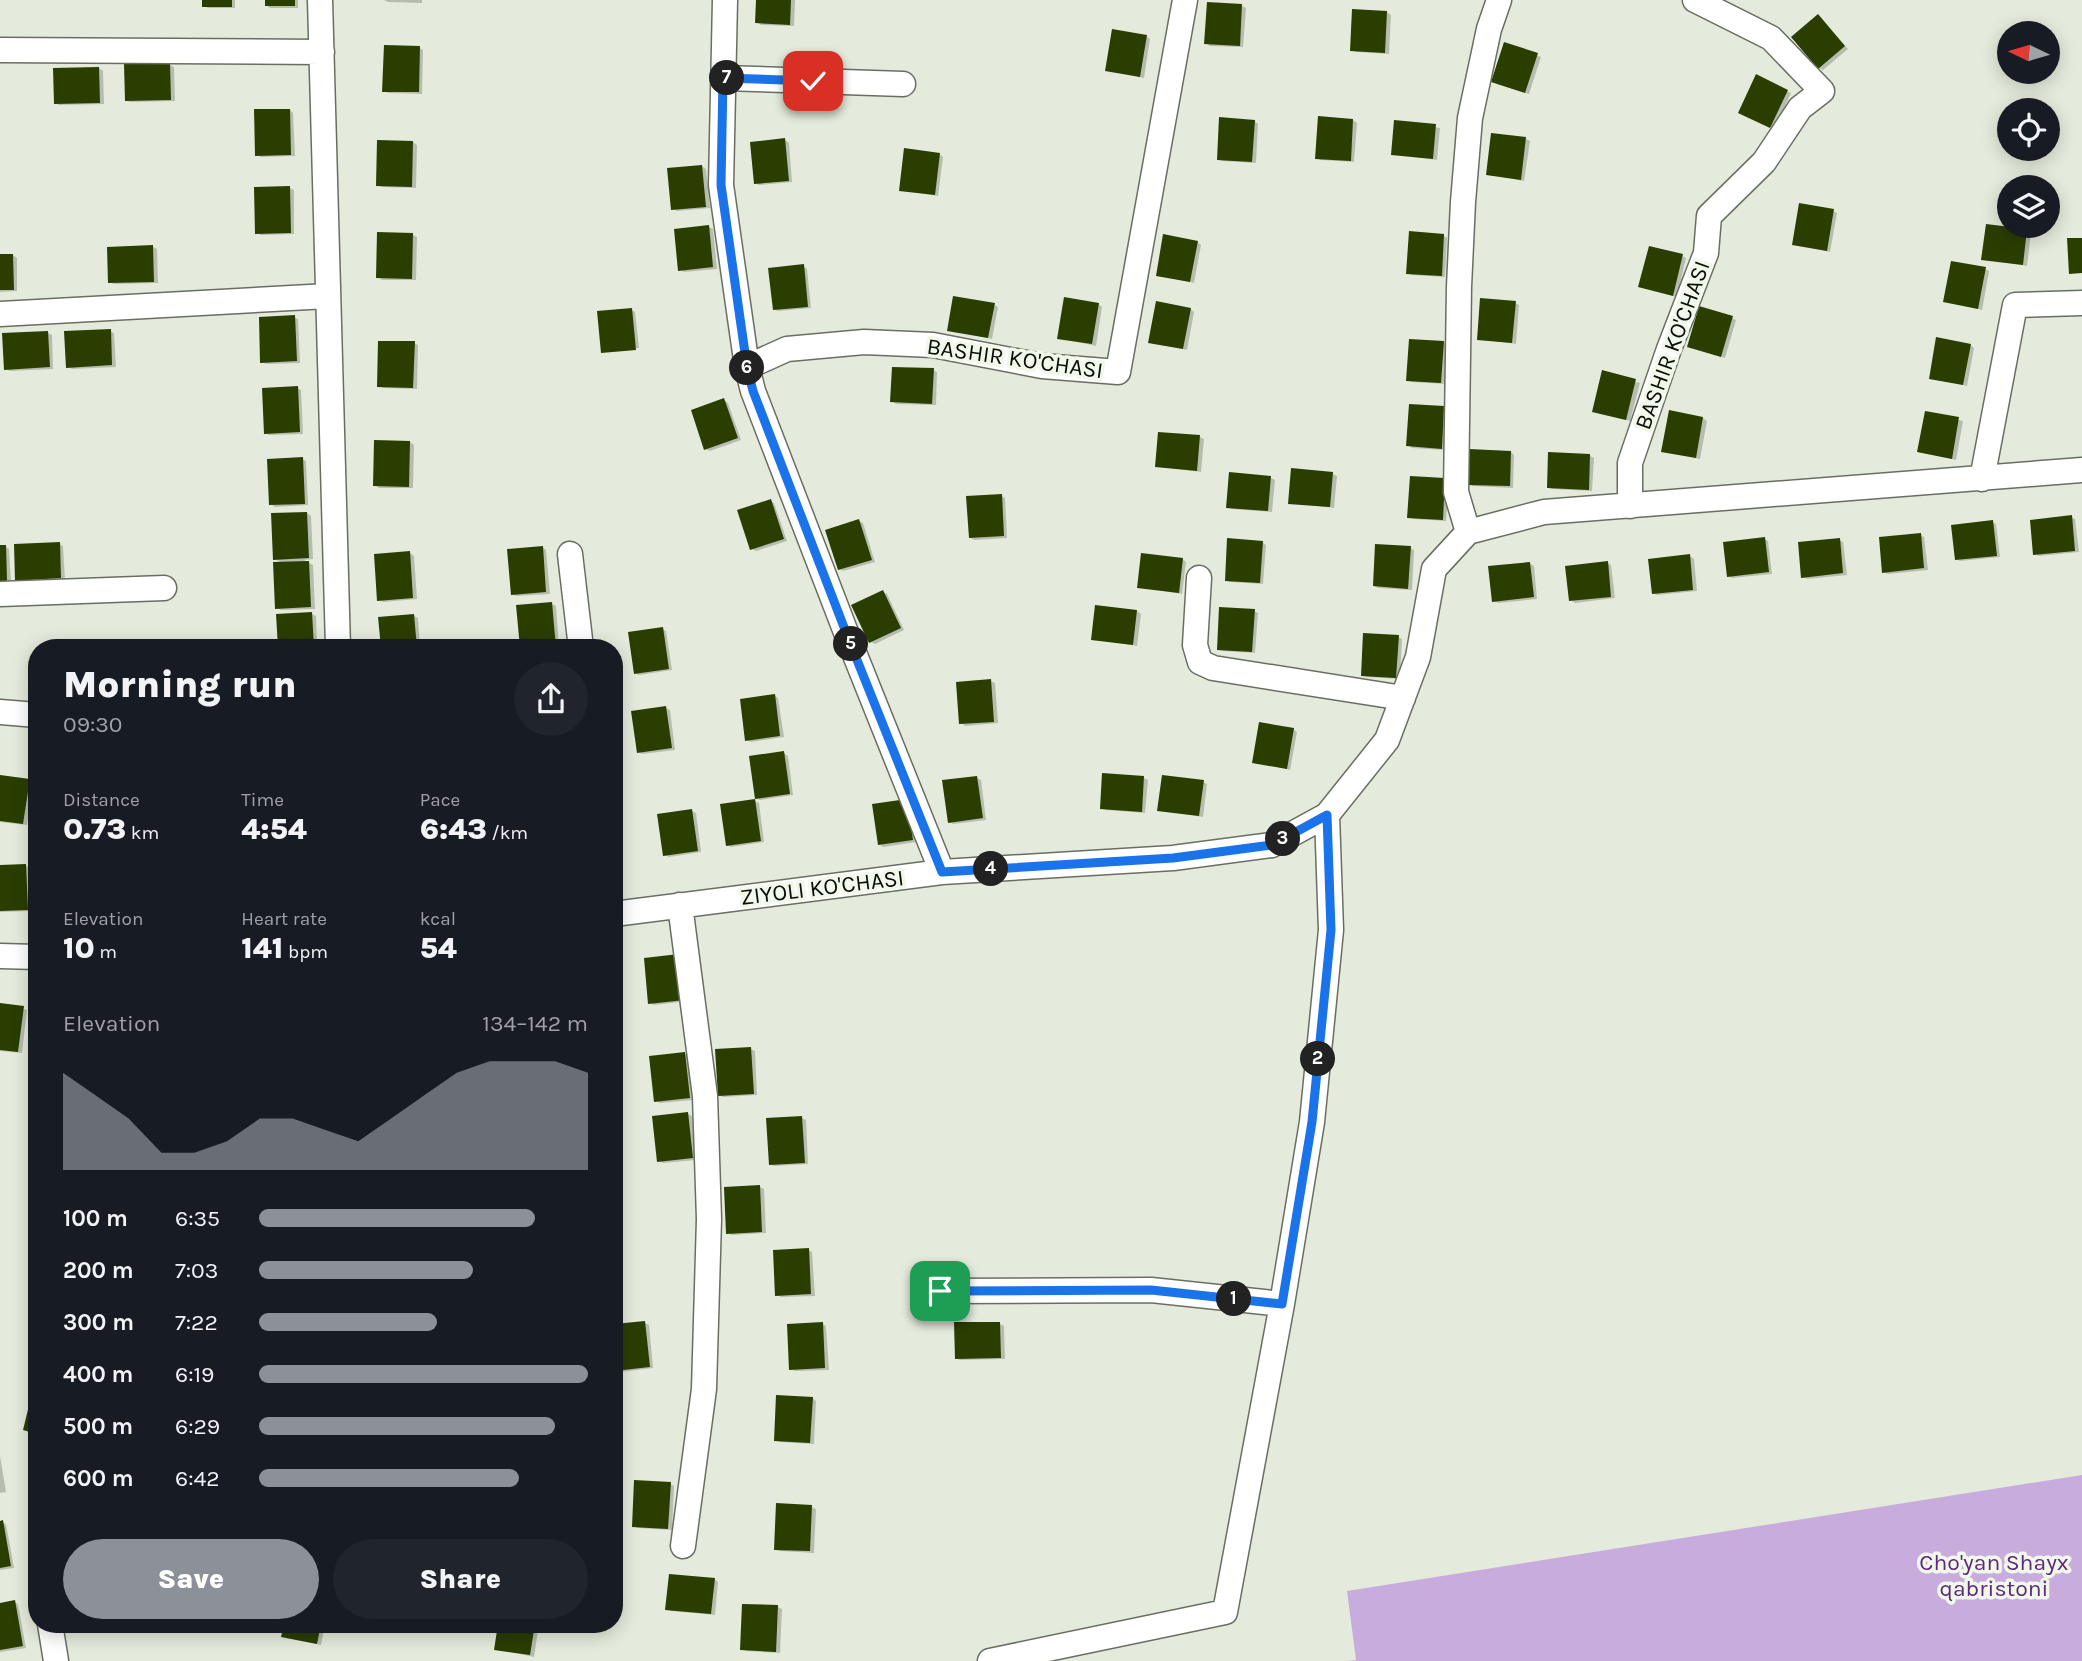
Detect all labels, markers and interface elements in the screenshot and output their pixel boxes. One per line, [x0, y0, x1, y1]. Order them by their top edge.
north arrow [1997, 21, 2060, 84]
map controls [1997, 21, 2060, 238]
pin [783, 51, 843, 111]
pin: 7 [710, 60, 744, 96]
icon: check [794, 62, 832, 100]
text: 7 [722, 66, 731, 88]
button: locate [1997, 98, 2060, 161]
button: layers [1997, 175, 2060, 238]
street label: BASHIR KO'CHASI [1629, 257, 1716, 433]
street label: BASHIR KO'CHASI [925, 333, 1105, 384]
pin: 6 [730, 350, 764, 386]
text: 6 [741, 356, 752, 378]
pin: 5 [834, 626, 868, 662]
text: 5 [845, 632, 856, 654]
text: Morning run [63, 662, 297, 707]
button: share [514, 662, 588, 736]
text: 09:30 [63, 711, 123, 738]
text: Distance [63, 789, 140, 811]
text: Time [241, 789, 284, 811]
text: Pace [420, 789, 460, 811]
text: 0.73 [63, 811, 126, 847]
text: 4:54 [241, 811, 307, 847]
text: 6:43 [420, 811, 487, 847]
text: km [126, 822, 159, 844]
text: /km [487, 822, 528, 844]
pin: 3 [1266, 822, 1300, 856]
text: 3 [1277, 827, 1288, 849]
pin: 4 [974, 852, 1009, 886]
text: 4 [985, 857, 996, 879]
street label: ZIYOLI KO'CHASI [739, 864, 905, 911]
text: Elevation [63, 908, 143, 930]
text: Heart rate [241, 908, 327, 930]
text: kcal [420, 908, 456, 930]
text: 10 [63, 930, 95, 966]
text: 141 [241, 930, 283, 966]
text: 54 [420, 930, 457, 966]
text: m [95, 941, 117, 963]
text: bpm [283, 941, 328, 963]
text: Elevation [63, 1010, 160, 1037]
text: 134–142 m [482, 1010, 588, 1037]
pin: 2 [1300, 1042, 1336, 1076]
text: 2 [1312, 1047, 1323, 1069]
text: 100 m [63, 1205, 128, 1232]
text: 6:35 [175, 1205, 220, 1232]
text: 200 m [63, 1257, 134, 1284]
text: 7:03 [175, 1257, 218, 1284]
pin [910, 1261, 970, 1321]
icon: arrive [921, 1272, 959, 1310]
pin: 1 [1216, 1282, 1252, 1316]
text: 1 [1230, 1287, 1237, 1309]
text: 300 m [63, 1309, 134, 1336]
text: 7:22 [175, 1309, 218, 1336]
text: 400 m [63, 1361, 133, 1388]
text: 6:19 [175, 1361, 214, 1388]
text: 500 m [63, 1413, 133, 1440]
text: 6:29 [175, 1413, 220, 1440]
text: 600 m [63, 1465, 134, 1492]
text: 6:42 [175, 1465, 220, 1492]
button: Save [63, 1539, 319, 1619]
button: Share [333, 1539, 588, 1619]
park label: Cho'yan Shayx qabristoni [1919, 1549, 2069, 1602]

